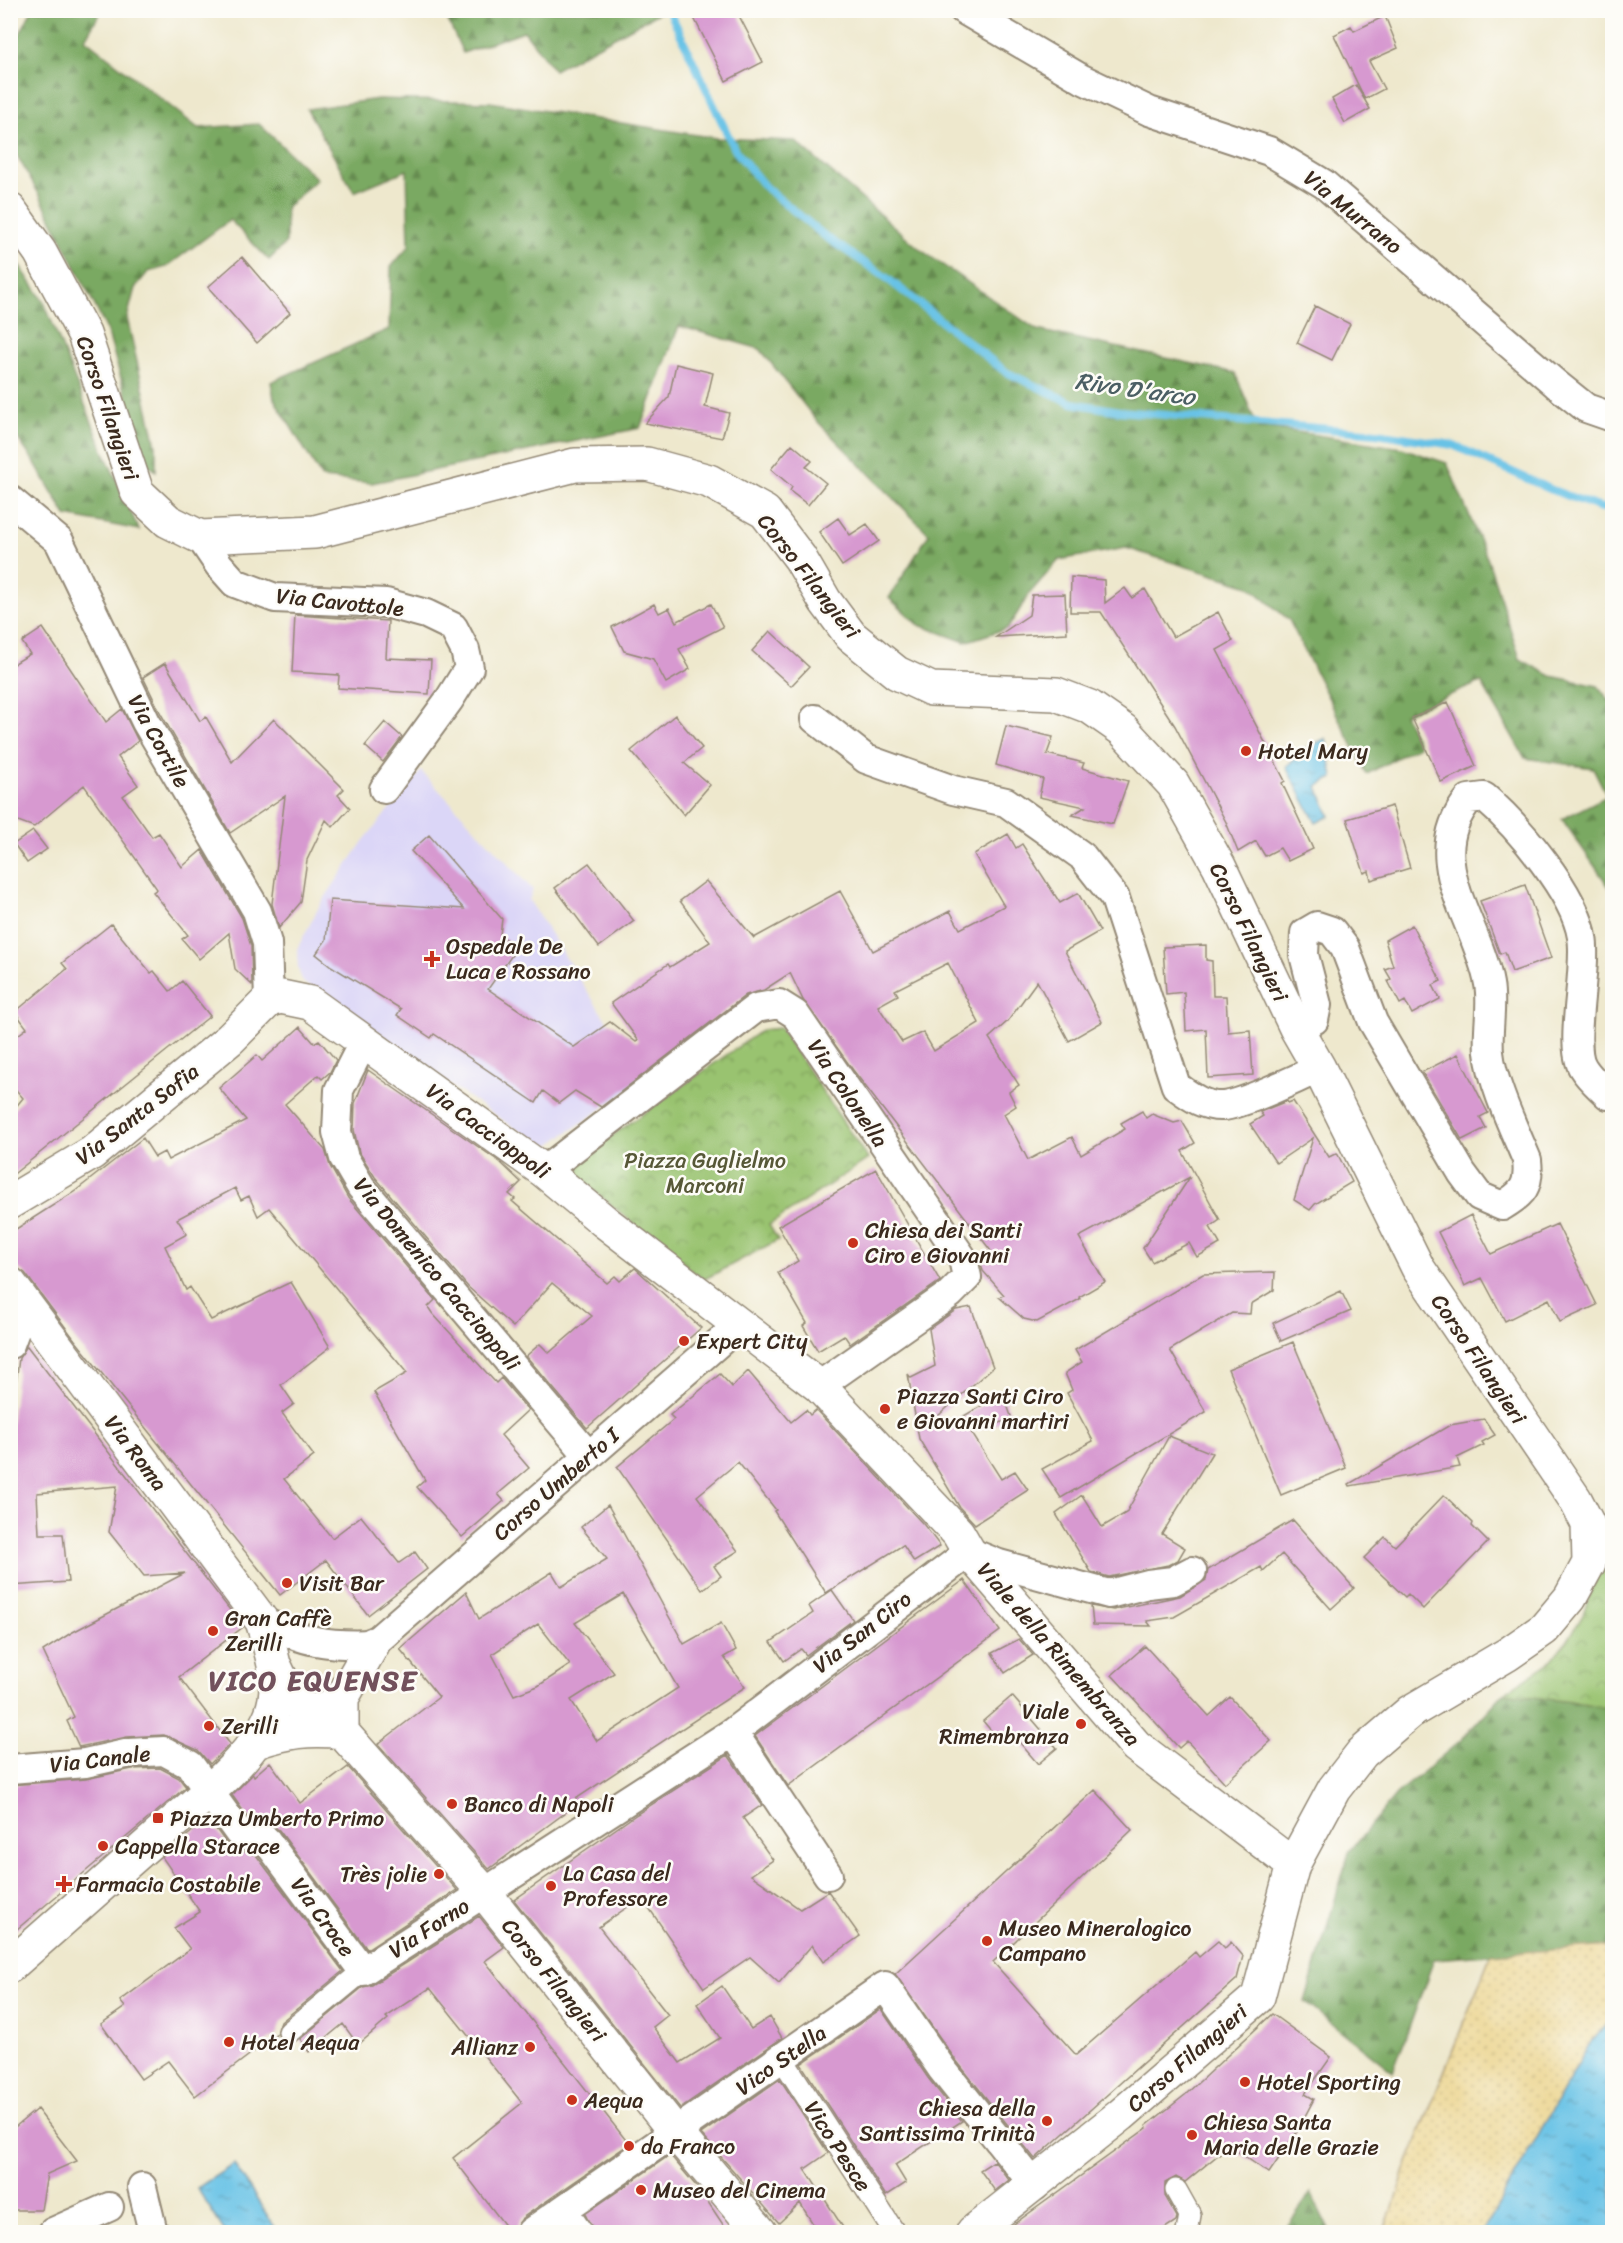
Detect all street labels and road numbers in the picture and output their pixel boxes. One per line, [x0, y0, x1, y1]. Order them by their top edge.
street label: Via Murrano [1295, 159, 1411, 265]
street label: Corso Filangieri [65, 330, 151, 487]
street label: Corso Filangieri [747, 504, 871, 648]
street label: Via Cavottole [274, 576, 406, 628]
street label: Via Cortile [117, 687, 201, 795]
street label: Corso Filangieri [1198, 856, 1300, 1009]
street label: Via Colonella [797, 1030, 899, 1156]
street label: Via Santa Sofia [66, 1053, 208, 1175]
street label: Via Caccioppoli [417, 1072, 559, 1190]
street label: Via Domenico Caccioppoli [344, 1168, 531, 1381]
street label: Corso Filangieri [1421, 1285, 1538, 1433]
street label: Via Roma [94, 1406, 178, 1500]
street label: Corso Umberto I [483, 1416, 630, 1551]
street label: Viale della Rimembranza [967, 1552, 1151, 1756]
street label: Via San Ciro [804, 1580, 920, 1684]
street label: Via Canale [47, 1733, 153, 1785]
street label: Via Croce [280, 1868, 366, 1966]
street label: Via Forno [380, 1887, 478, 1969]
street label: Corso Filangieri [491, 1909, 617, 2052]
street label: Corso Filangieri [1117, 1993, 1257, 2122]
street label: Vico Stella [727, 2014, 835, 2106]
street label: Vico Pesce [794, 2092, 882, 2200]

